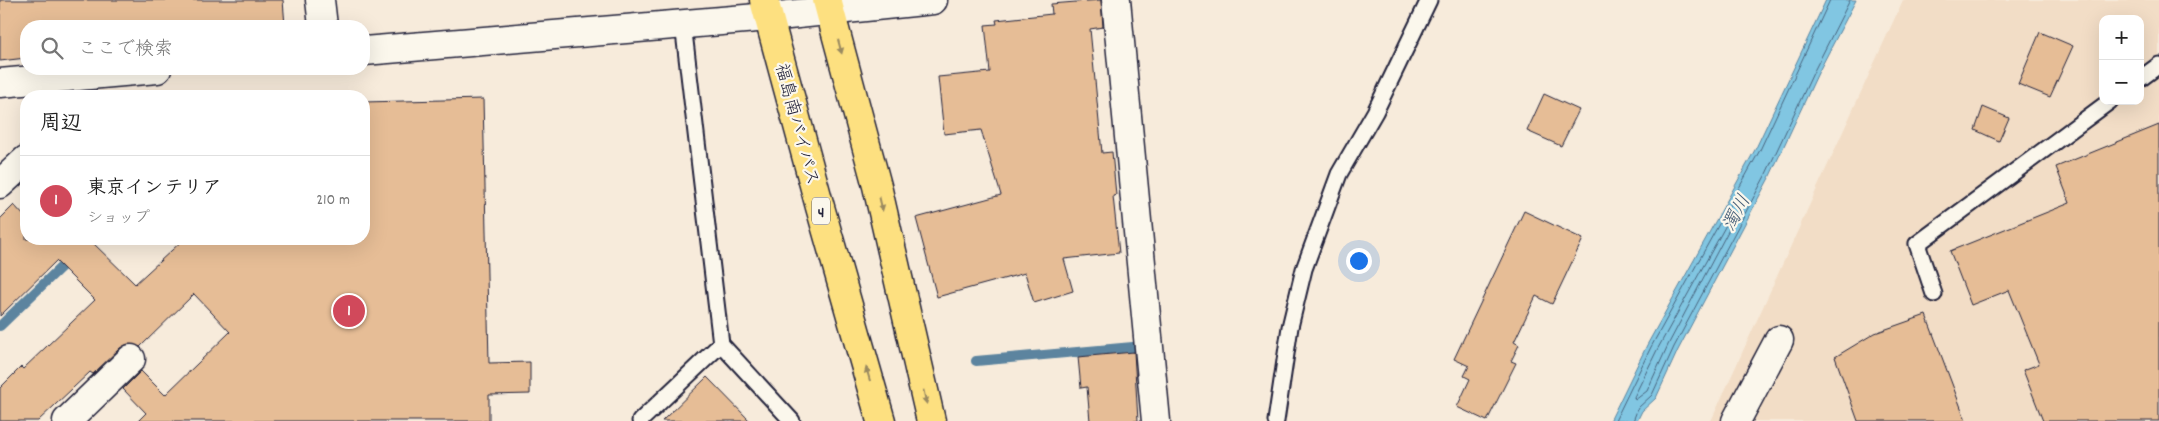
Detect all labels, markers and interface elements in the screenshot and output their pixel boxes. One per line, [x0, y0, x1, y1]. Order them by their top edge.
map controls [2099, 15, 2144, 105]
button: + [2099, 15, 2144, 60]
search box [20, 20, 370, 75]
icon: search [38, 34, 66, 62]
text: ここで検索 [78, 37, 173, 64]
one-way arrow [836, 40, 844, 55]
button: − [2099, 60, 2144, 105]
street label: 福島南バイパス [767, 61, 824, 189]
text: 周辺 [40, 110, 82, 140]
text: 東京インテリア [87, 176, 222, 203]
text: 1 [54, 189, 58, 212]
text: 210 m [316, 189, 350, 212]
water label: 濁川 [1717, 191, 1759, 237]
one-way arrow [877, 197, 885, 212]
road number: 4 [812, 198, 830, 225]
text: ショップ [87, 207, 150, 230]
your location [1346, 248, 1372, 274]
pin: 1 [333, 292, 365, 330]
one-way arrow [864, 367, 872, 382]
one-way arrow [921, 389, 929, 404]

